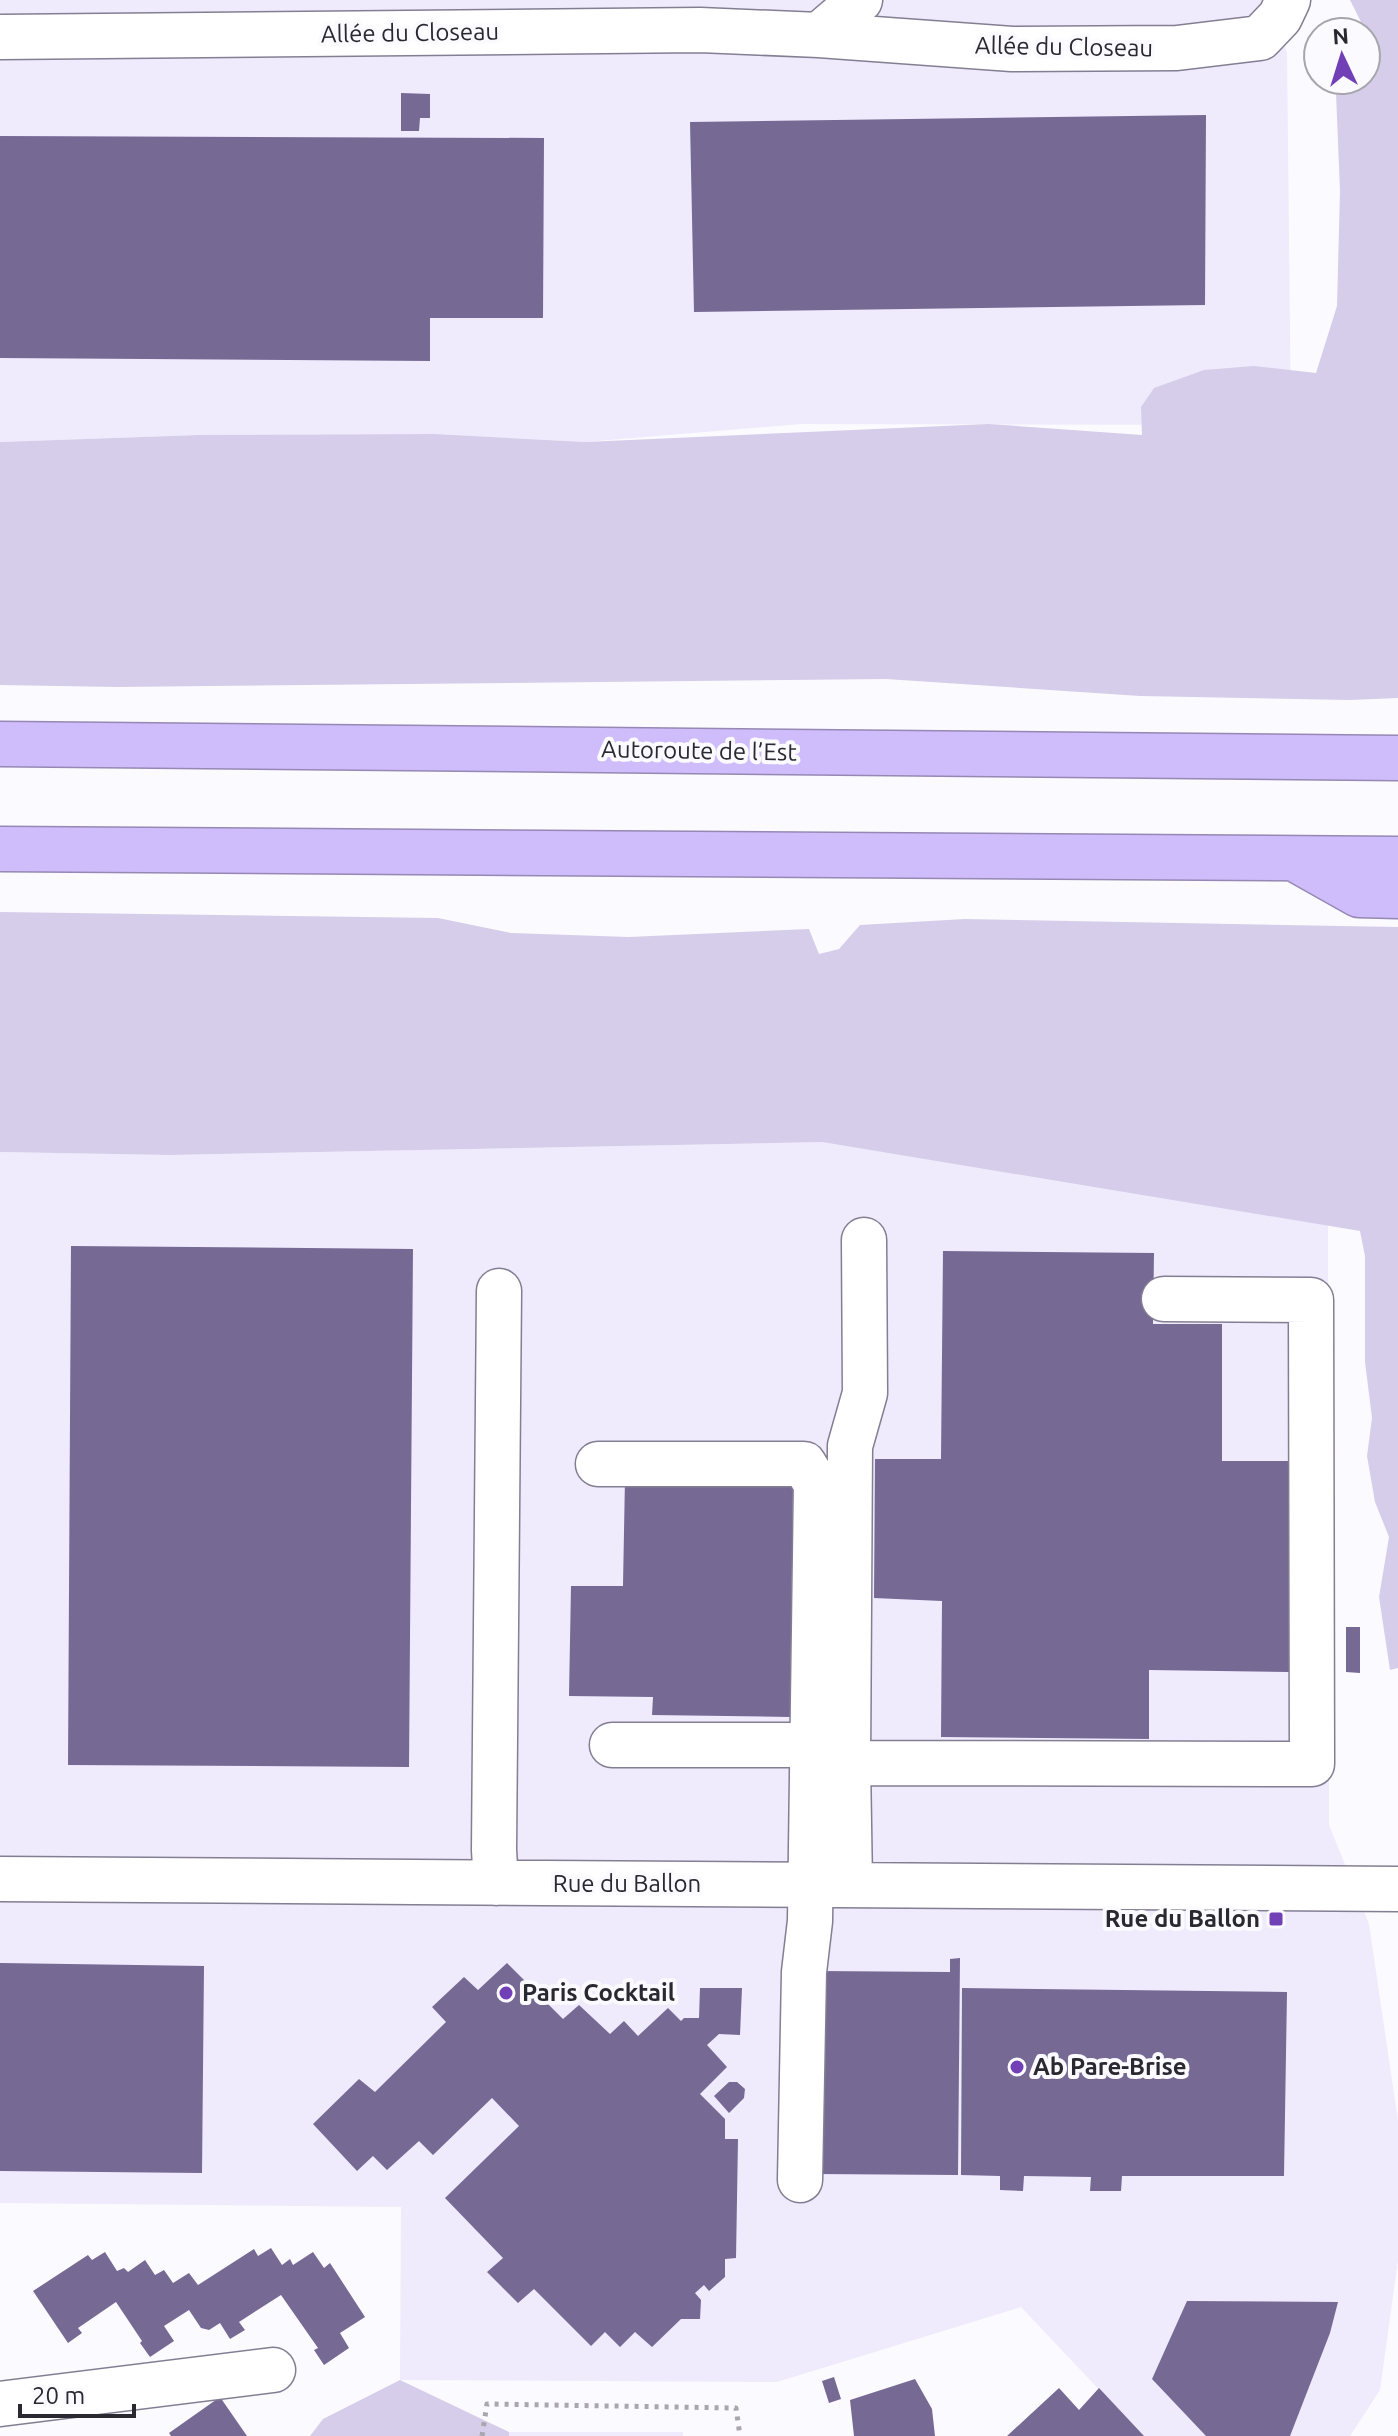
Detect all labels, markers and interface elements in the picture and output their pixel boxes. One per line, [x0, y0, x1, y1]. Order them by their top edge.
north arrow [1302, 16, 1382, 96]
street label: Allée du Closeau [321, 17, 499, 48]
text: N [1332, 23, 1350, 49]
street label: Allée du Closeau [975, 31, 1153, 62]
street label: Autoroute de l’Est [601, 735, 798, 766]
street label: Rue du Ballon [553, 1870, 701, 1897]
place label: Rue du Ballon [1105, 1905, 1260, 1932]
marker: Rue du Ballon [1267, 1910, 1285, 1928]
place label: Paris Cocktail [522, 1979, 675, 2006]
marker: Paris Cocktail [497, 1984, 515, 2002]
place label: Ab Pare-Brise [1033, 2053, 1187, 2080]
marker: Ab Pare-Brise [1008, 2058, 1026, 2076]
scale bar [20, 2368, 134, 2418]
text: 20 m [32, 2382, 85, 2409]

